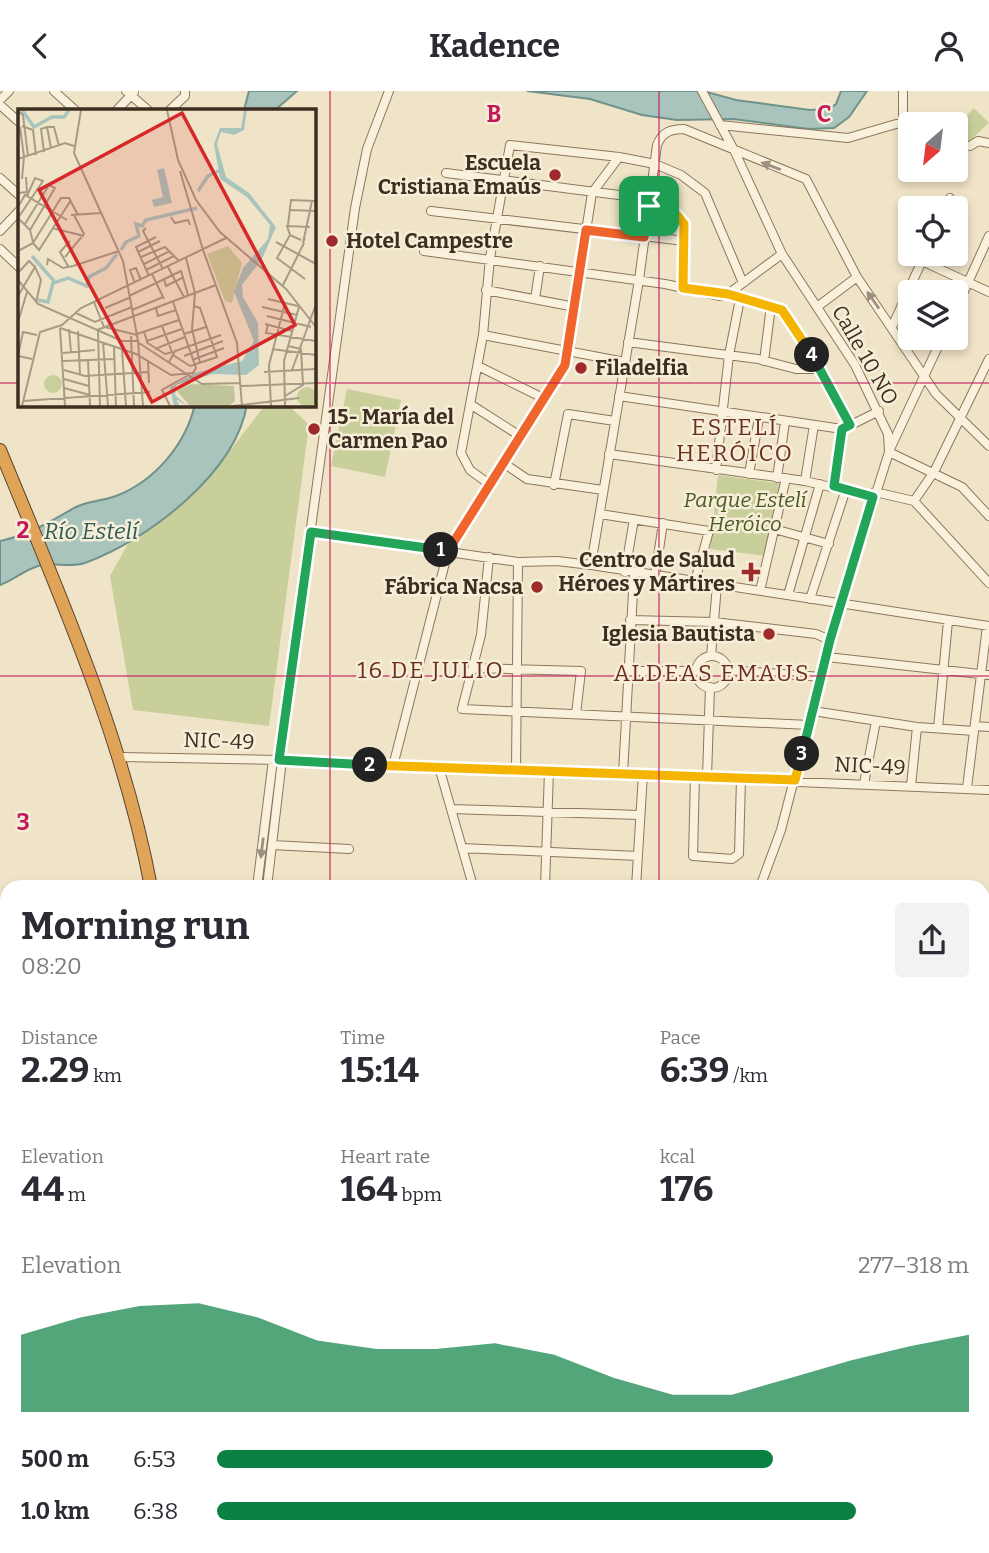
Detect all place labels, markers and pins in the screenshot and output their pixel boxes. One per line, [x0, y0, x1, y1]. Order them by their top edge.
place label: Escuela Cristiana Emaús [378, 150, 541, 200]
marker: Escuela Cristiana Emaús [547, 167, 563, 183]
pin [619, 176, 679, 236]
place label: Hotel Campestre [346, 228, 513, 254]
marker: Hotel Campestre [324, 233, 340, 249]
pin: 4 [794, 337, 830, 373]
place label: Filadelfia [595, 355, 689, 381]
marker: Filadelfia [573, 360, 589, 376]
place label: 15- María del Carmen Pao [328, 404, 455, 454]
marker: 15- María del Carmen Pao [306, 421, 322, 437]
pin: 1 [424, 533, 458, 567]
place label: Centro de Salud Héroes y Mártires [558, 547, 735, 597]
marker: Centro de Salud Héroes y Mártires [741, 562, 761, 582]
place label: Fábrica Nacsa [385, 574, 523, 600]
marker: Fábrica Nacsa [529, 579, 545, 595]
place label: Iglesia Bautista [602, 621, 755, 647]
marker: Iglesia Bautista [761, 626, 777, 642]
pin: 3 [784, 737, 820, 771]
pin: 2 [352, 747, 388, 783]

